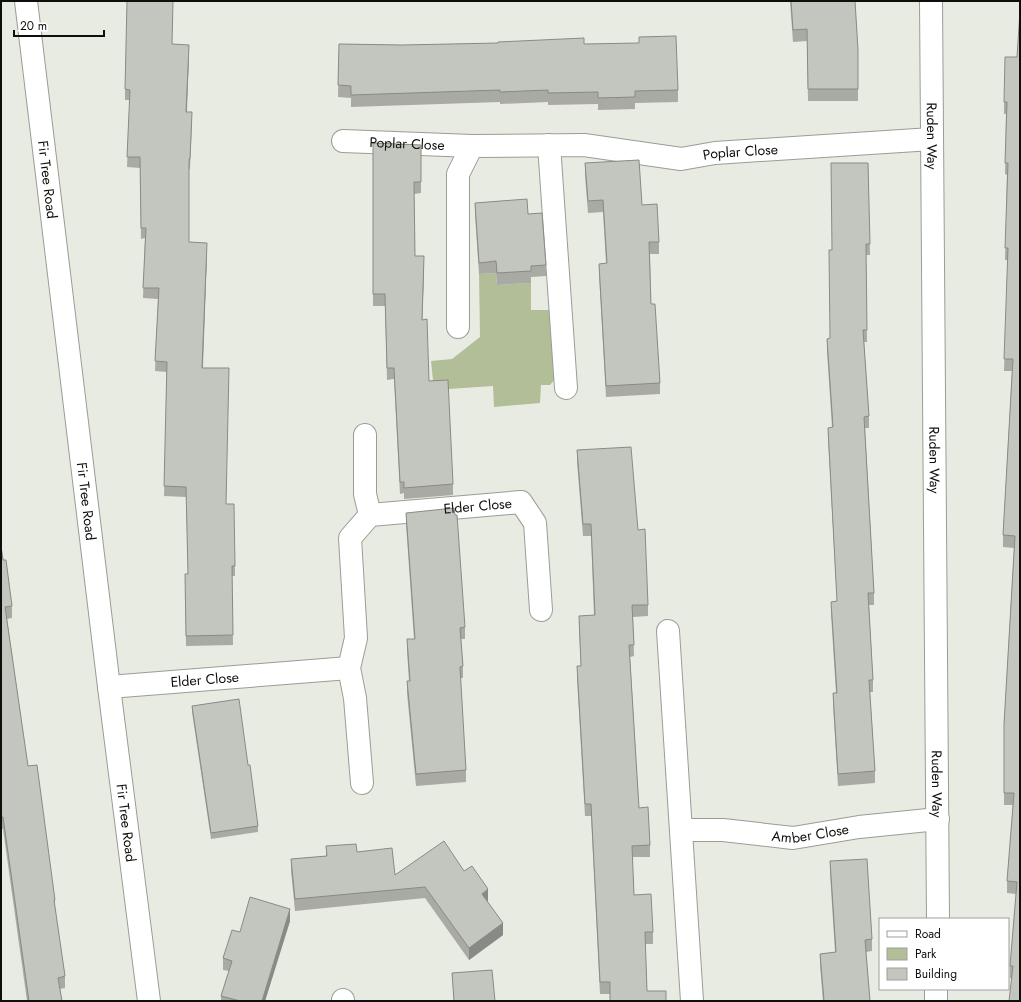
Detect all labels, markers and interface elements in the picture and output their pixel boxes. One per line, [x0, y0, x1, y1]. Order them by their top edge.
scale bar [14, 12, 104, 38]
text: 20 m [20, 17, 47, 35]
street label: Ruden Way [922, 102, 942, 171]
street label: Poplar Close [369, 132, 445, 155]
street label: Poplar Close [701, 139, 779, 165]
street label: Fir Tree Road [33, 140, 62, 220]
street label: Ruden Way [924, 426, 945, 495]
street label: Fir Tree Road [72, 461, 101, 542]
street label: Elder Close [443, 493, 513, 519]
street label: Elder Close [170, 667, 240, 692]
street label: Ruden Way [927, 750, 947, 819]
street label: Fir Tree Road [111, 783, 141, 863]
street label: Amber Close [771, 819, 850, 848]
legend [879, 918, 1009, 990]
text: Road [915, 925, 941, 943]
text: Park [915, 945, 937, 963]
text: Building [915, 965, 957, 983]

